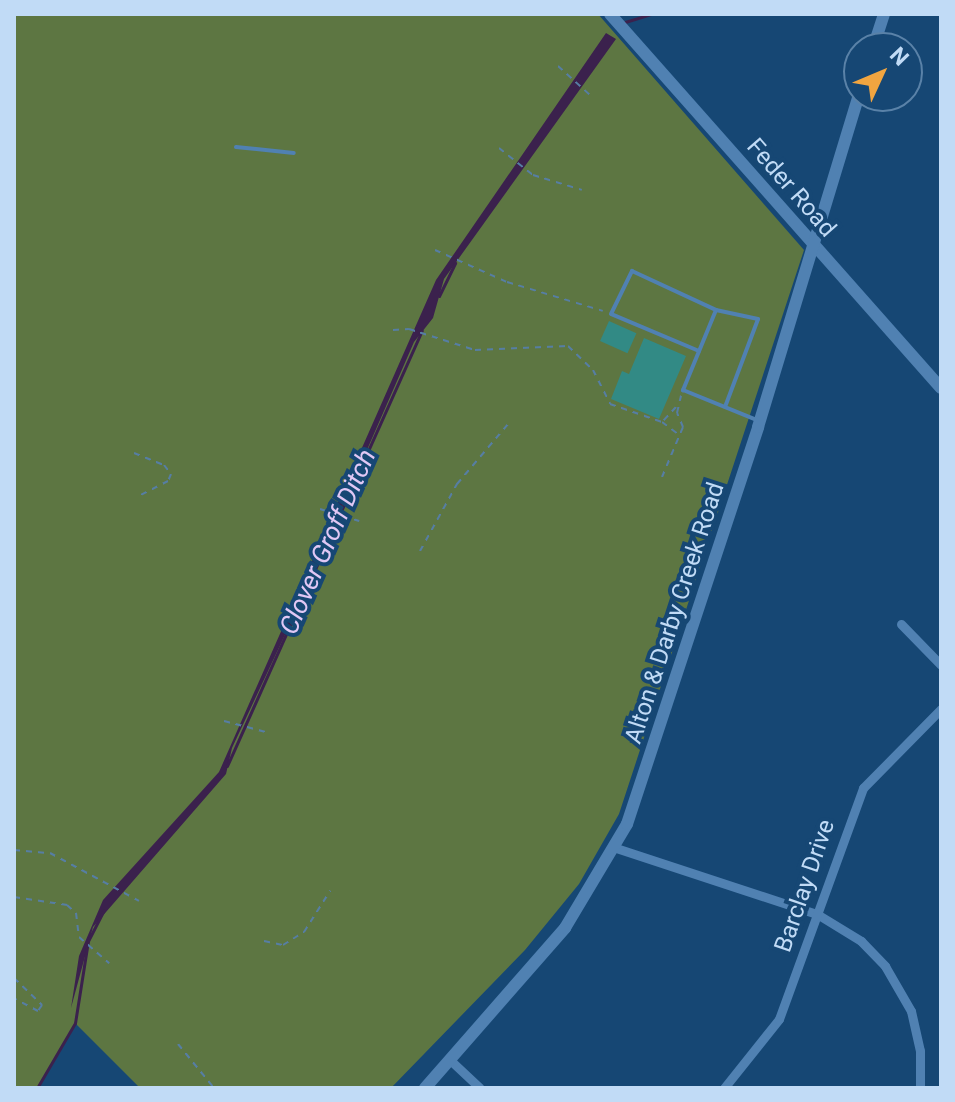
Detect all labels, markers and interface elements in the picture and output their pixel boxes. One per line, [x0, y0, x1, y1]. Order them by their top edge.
north arrow [843, 32, 923, 112]
text: N [885, 42, 914, 71]
street label: Feder Road [740, 133, 842, 243]
water label: Clover Groff Ditch [273, 445, 383, 639]
street label: Alton & Darby Creek Road [619, 479, 731, 747]
street label: Barclay Drive [769, 816, 841, 956]

